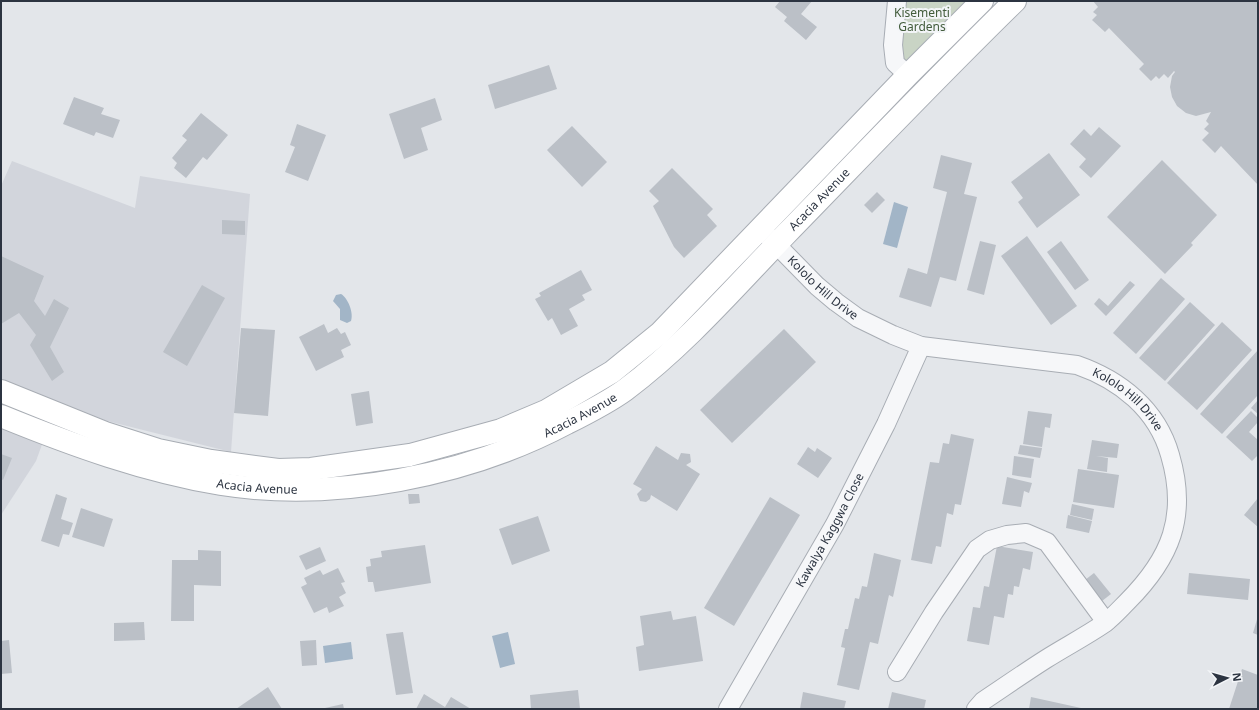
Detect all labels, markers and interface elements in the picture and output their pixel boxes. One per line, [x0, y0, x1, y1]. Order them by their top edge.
park label: Kisementi Gardens [894, 4, 950, 35]
street label: Acacia Avenue [785, 164, 854, 234]
street label: Kololo Hill Drive [784, 252, 862, 324]
street label: Kololo Hill Drive [1090, 363, 1167, 434]
street label: Acacia Avenue [541, 388, 620, 441]
street label: Kawalya Kaggwa Close [791, 469, 868, 590]
street label: Acacia Avenue [215, 474, 298, 498]
north arrow [1207, 658, 1247, 698]
text: N [1230, 672, 1245, 682]

